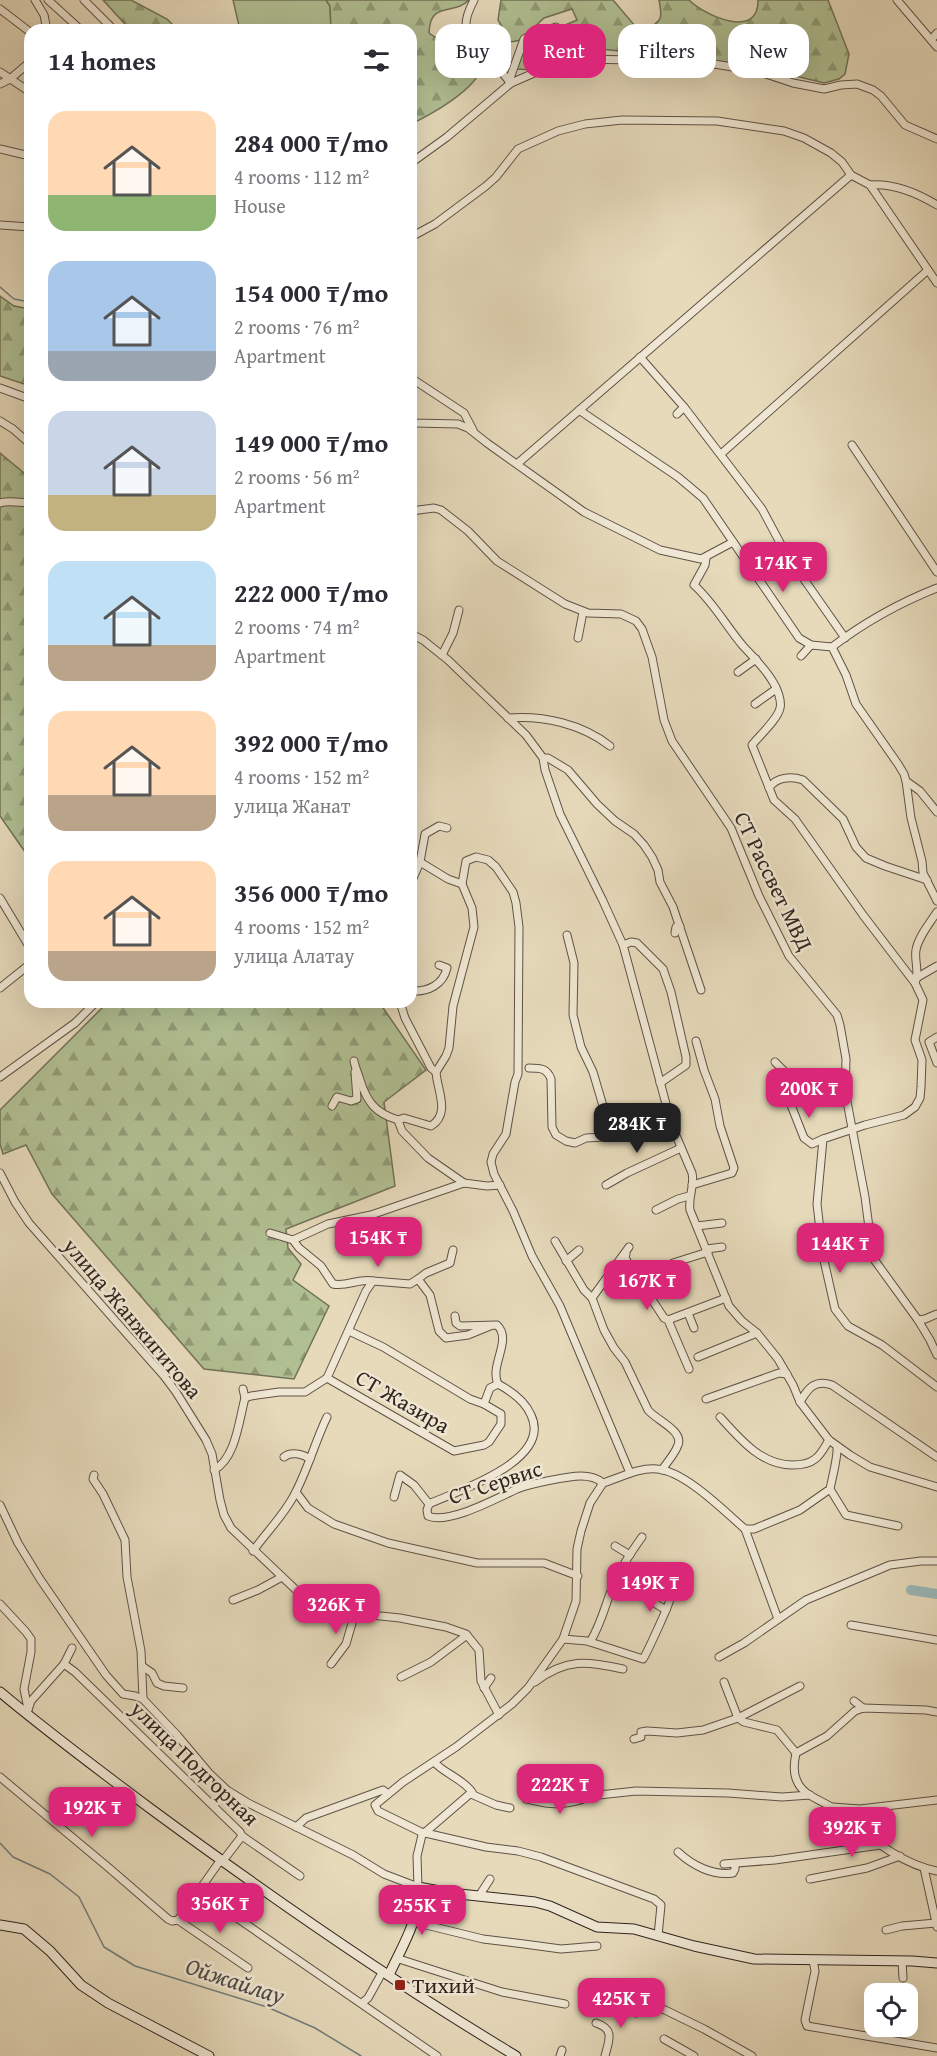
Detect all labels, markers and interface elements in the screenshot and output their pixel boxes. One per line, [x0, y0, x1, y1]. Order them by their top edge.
chip: Buy [435, 24, 511, 78]
chip: Rent [523, 24, 606, 78]
chip: Filters [618, 24, 716, 78]
chip: New [728, 24, 809, 78]
text: 14 homes [48, 41, 156, 80]
icon: filters [360, 44, 393, 77]
text: 284 000 ₸/mo [234, 123, 388, 162]
icon: home [96, 135, 168, 207]
text: 4 rooms · 112 m² [234, 162, 369, 191]
text: House [234, 191, 286, 220]
text: 154 000 ₸/mo [234, 273, 388, 312]
icon: home [96, 285, 168, 357]
text: 2 rooms · 76 m² [234, 312, 360, 341]
text: Apartment [234, 341, 326, 370]
text: 149 000 ₸/mo [234, 423, 388, 462]
icon: home [96, 435, 168, 507]
text: 2 rooms · 56 m² [234, 462, 360, 491]
text: Apartment [234, 491, 326, 520]
pin: 174K ₸ [734, 542, 832, 593]
text: 174K ₸ [754, 547, 812, 576]
text: 222 000 ₸/mo [234, 573, 388, 612]
icon: home [96, 585, 168, 657]
text: 2 rooms · 74 m² [234, 612, 360, 641]
text: Apartment [234, 641, 326, 670]
text: 392 000 ₸/mo [234, 723, 388, 762]
icon: home [96, 735, 168, 807]
text: 4 rooms · 152 m² [234, 762, 369, 791]
text: улица Жанат [234, 791, 350, 820]
street label: СТ Рассвет МВД [726, 806, 822, 956]
text: 356 000 ₸/mo [234, 873, 388, 912]
icon: home [96, 885, 168, 957]
text: 4 rooms · 152 m² [234, 912, 369, 941]
text: улица Алатау [234, 941, 354, 970]
pin: 200K ₸ [760, 1068, 858, 1119]
text: 200K ₸ [780, 1073, 838, 1102]
pin: 284K ₸ [588, 1103, 686, 1154]
text: 284K ₸ [608, 1108, 666, 1137]
pin: 154K ₸ [329, 1217, 427, 1268]
text: 154K ₸ [349, 1222, 407, 1251]
pin: 144K ₸ [791, 1223, 889, 1274]
text: 144K ₸ [811, 1228, 869, 1257]
street label: улица Жанжигитова [55, 1230, 210, 1406]
pin: 167K ₸ [598, 1260, 696, 1311]
text: 167K ₸ [618, 1265, 676, 1294]
street label: СТ Жазира [350, 1361, 457, 1441]
street label: СТ Сервис [444, 1452, 546, 1512]
pin: 149K ₸ [601, 1562, 699, 1613]
text: 149K ₸ [621, 1567, 679, 1596]
pin: 326K ₸ [287, 1584, 385, 1635]
text: 326K ₸ [307, 1589, 365, 1618]
street label: улица Подгорная [123, 1692, 267, 1833]
pin: 222K ₸ [511, 1764, 609, 1815]
text: 222K ₸ [531, 1769, 589, 1798]
pin: 192K ₸ [43, 1787, 141, 1838]
text: 192K ₸ [63, 1792, 121, 1821]
pin: 392K ₸ [803, 1807, 901, 1858]
text: 392K ₸ [823, 1812, 881, 1841]
pin: 356K ₸ [171, 1883, 269, 1934]
pin: 255K ₸ [373, 1885, 471, 1936]
text: 356K ₸ [191, 1888, 249, 1917]
text: 255K ₸ [393, 1890, 451, 1919]
water label: Ойжайлау [181, 1948, 289, 2013]
place label: Тихий [412, 1969, 475, 2001]
marker: Тихий [393, 1978, 407, 1992]
pin: 425K ₸ [572, 1978, 670, 2029]
text: 425K ₸ [592, 1983, 650, 2012]
map controls [864, 1983, 918, 2037]
button: locate [864, 1983, 918, 2037]

